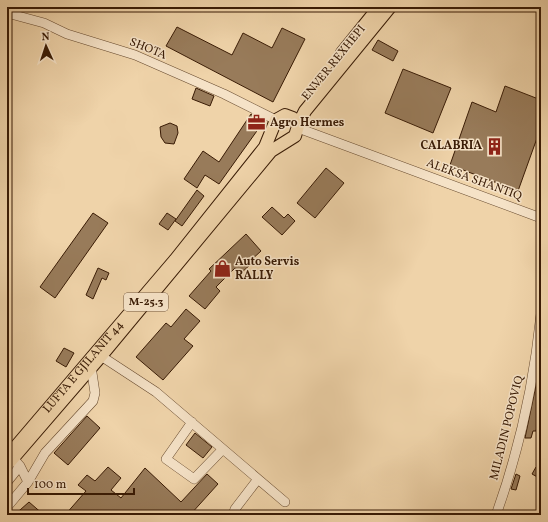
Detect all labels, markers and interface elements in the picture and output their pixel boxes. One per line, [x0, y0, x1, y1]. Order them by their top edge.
street label: ENVER REXHEPI [298, 22, 370, 104]
north arrow [26, 26, 66, 66]
text: N [41, 30, 50, 45]
street label: SHOTA [127, 34, 170, 64]
office icon: Agro Hermes [247, 113, 267, 133]
place label: Agro Hermes [270, 115, 345, 131]
building icon: CALABRIA [485, 136, 505, 156]
place label: CALABRIA [421, 138, 482, 154]
street label: ALEKSA SHANTIQ [424, 155, 525, 205]
place label: Auto Servis RALLY [235, 254, 300, 284]
shop icon: Auto Servis RALLY [212, 259, 232, 279]
road number: M-25.3 [124, 293, 168, 311]
street label: LUFTA E GJILANIT 44 [40, 318, 128, 417]
street label: MILADIN POPOVIQ [486, 373, 528, 482]
scale bar [28, 470, 134, 496]
text: 100 m [34, 477, 67, 493]

